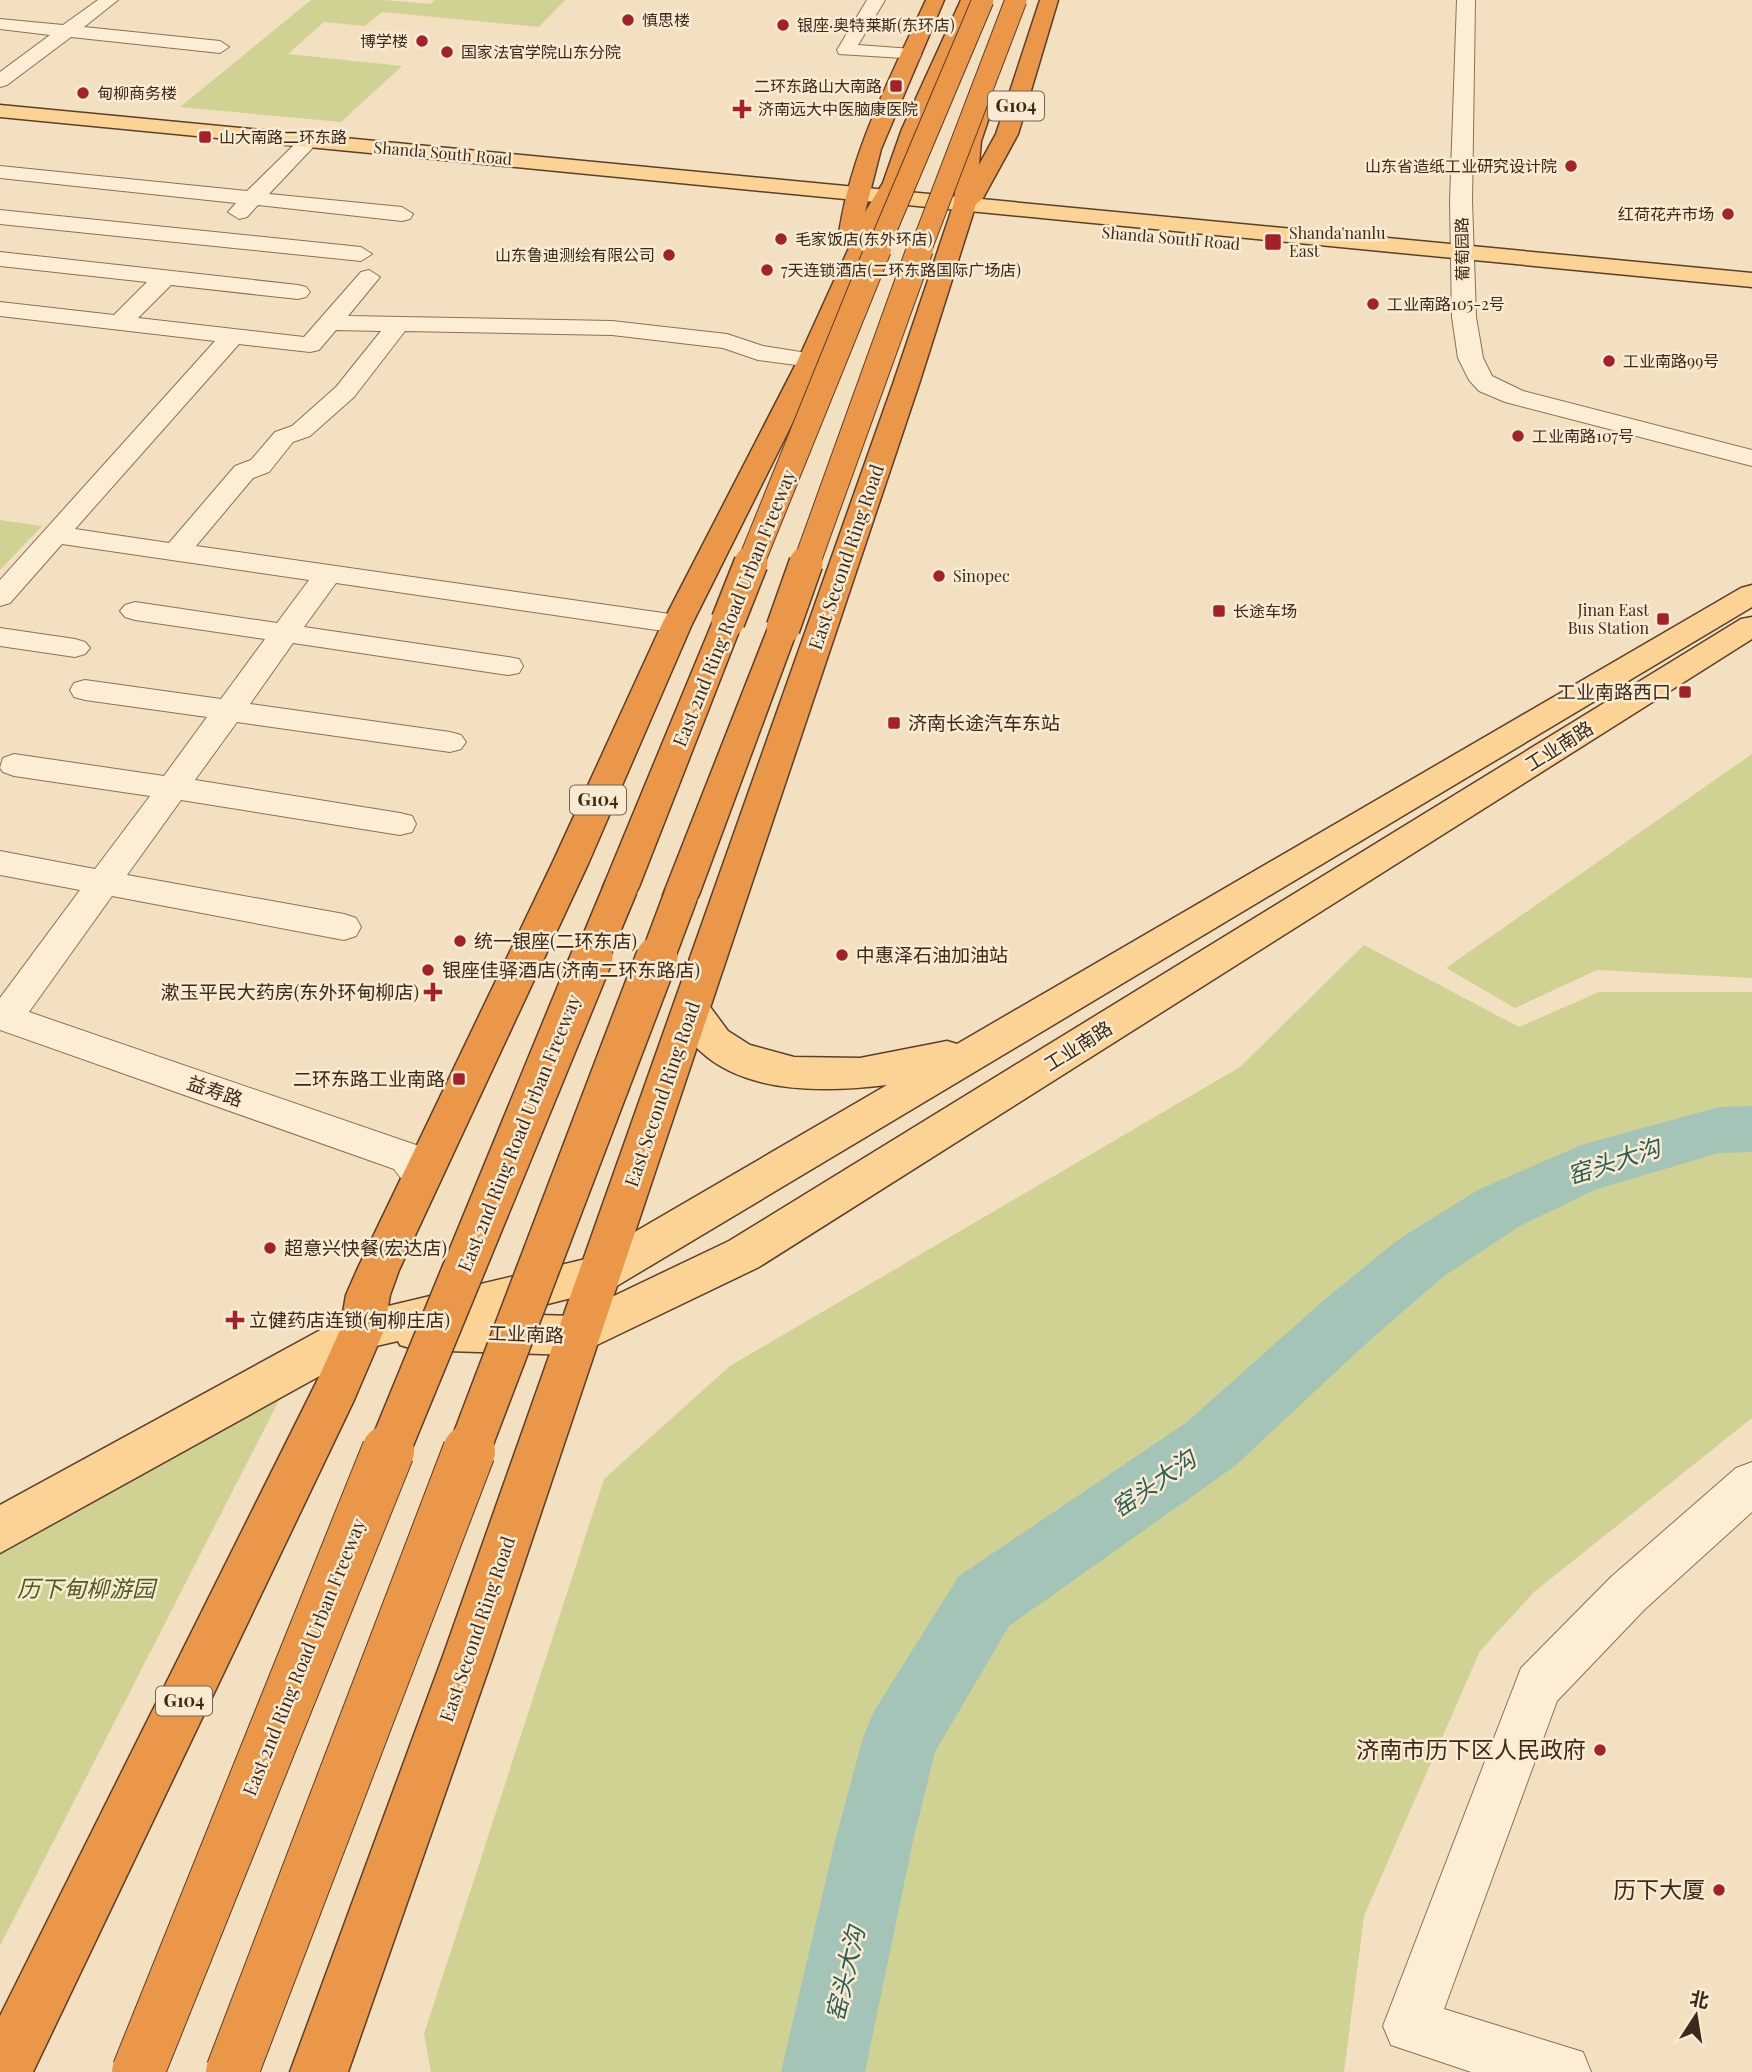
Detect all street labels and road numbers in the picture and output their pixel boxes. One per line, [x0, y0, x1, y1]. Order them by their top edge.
road number: G104 [988, 92, 1044, 120]
street label: Shanda South Road [373, 136, 513, 169]
street label: 葡萄园路 [1450, 217, 1473, 281]
street label: Shanda South Road [1101, 221, 1241, 254]
street label: East Second Ring Road [801, 461, 889, 653]
street label: East 2nd Ring Road Urban Freeway [665, 465, 801, 750]
street label: 工业南路 [1519, 714, 1598, 776]
road number: G104 [570, 786, 626, 814]
street label: East 2nd Ring Road Urban Freeway [450, 990, 586, 1275]
street label: East Second Ring Road [617, 998, 705, 1190]
street label: 工业南路 [1038, 1014, 1117, 1076]
street label: 益寿路 [184, 1068, 247, 1112]
street label: 工业南路 [488, 1319, 564, 1347]
street label: East 2nd Ring Road Urban Freeway [235, 1514, 371, 1799]
street label: East Second Ring Road [432, 1533, 520, 1725]
road number: G104 [156, 1686, 212, 1716]

